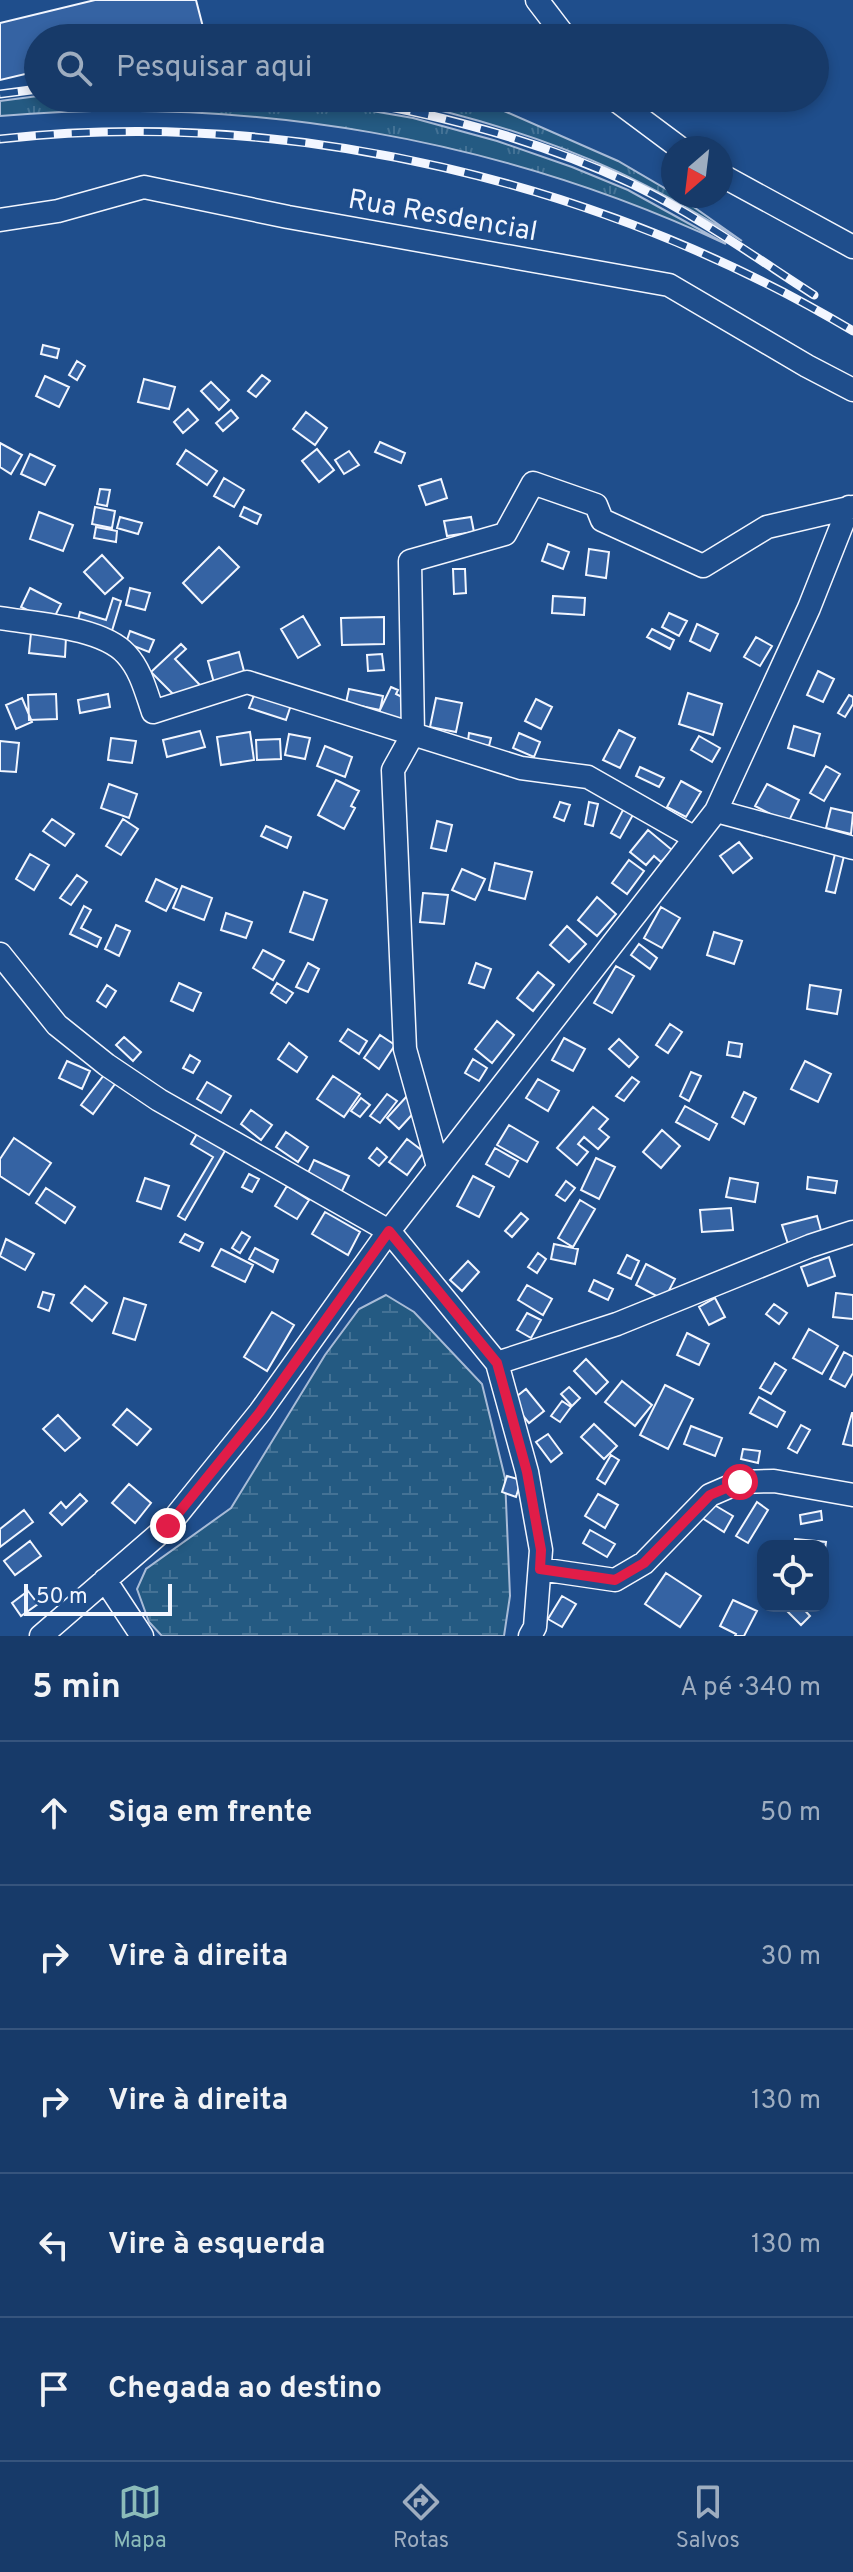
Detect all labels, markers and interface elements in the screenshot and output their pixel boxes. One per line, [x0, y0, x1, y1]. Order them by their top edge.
search box [24, 24, 829, 112]
icon: search [52, 46, 96, 90]
text: Pesquisar aqui [116, 50, 312, 87]
north arrow [661, 136, 733, 208]
street label: Rua Resdencial [345, 183, 540, 251]
route start [722, 1464, 758, 1500]
route end [150, 1508, 186, 1544]
map controls [757, 1540, 829, 1612]
button: locate [757, 1540, 829, 1612]
scale bar [24, 1580, 172, 1616]
text: 50 m [36, 1584, 88, 1611]
text: 5 min [32, 1667, 121, 1710]
text: A pé · 340 m [680, 1672, 821, 1705]
icon: ahead [32, 1791, 76, 1835]
text: Siga em frente [108, 1795, 312, 1832]
text: 50 m [760, 1797, 821, 1830]
icon: right [32, 1935, 76, 1979]
text: Vire à direita [108, 1939, 288, 1976]
text: 30 m [761, 1941, 821, 1974]
icon: right [32, 2079, 76, 2123]
text: Vire à direita [108, 2083, 288, 2120]
text: 130 m [751, 2085, 821, 2118]
icon: left [32, 2223, 76, 2267]
text: Vire à esquerda [108, 2227, 325, 2264]
text: 130 m [751, 2229, 821, 2262]
icon: arrive [32, 2367, 76, 2411]
text: Chegada ao destino [108, 2371, 382, 2408]
tab: Mapa [113, 2480, 166, 2555]
tab: Rotas [393, 2480, 449, 2555]
tab: Salvos [676, 2480, 740, 2555]

